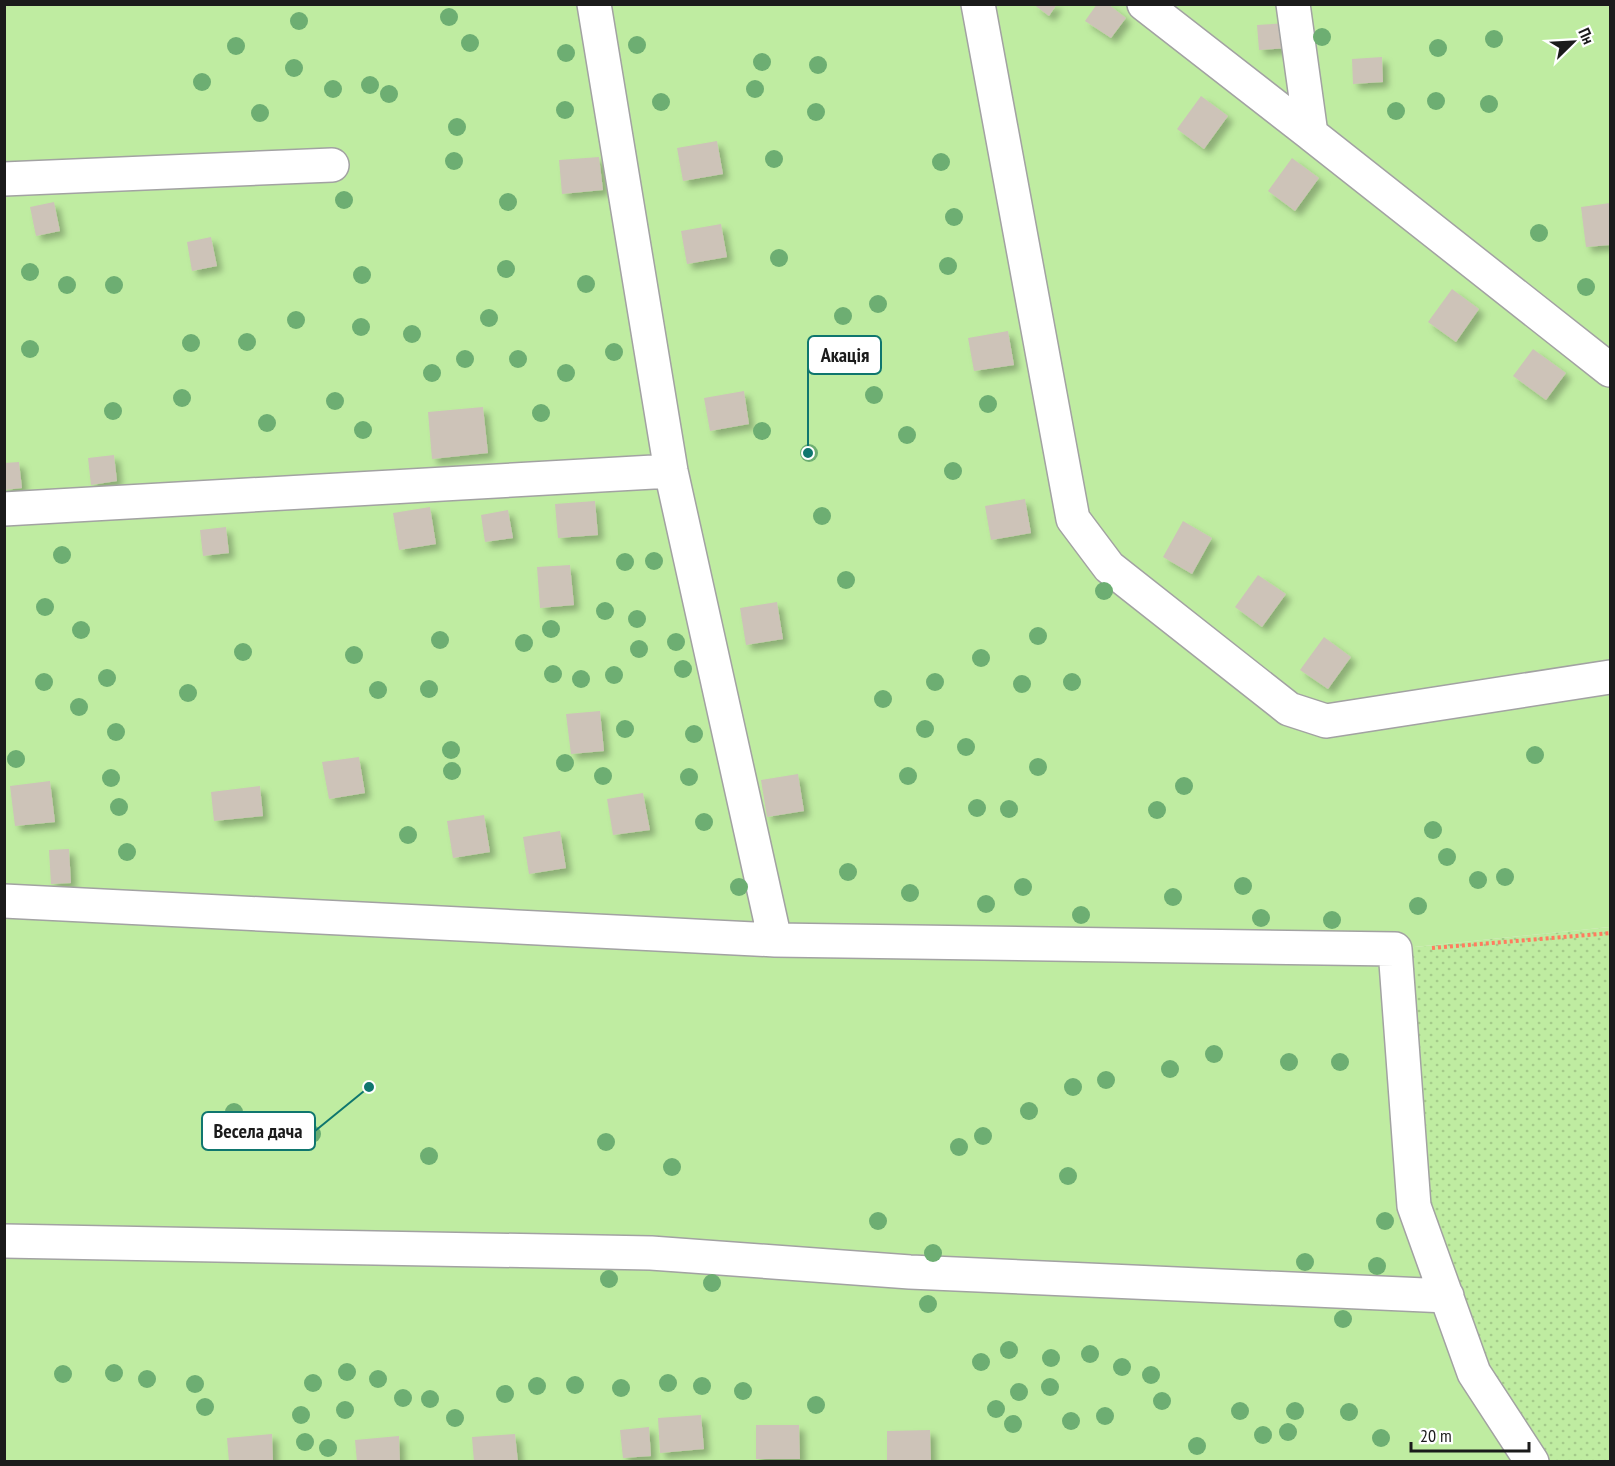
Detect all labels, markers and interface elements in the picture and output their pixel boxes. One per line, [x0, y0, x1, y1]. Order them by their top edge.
north arrow [1543, 12, 1603, 72]
text: Пн [1574, 25, 1599, 47]
callout: Акація [808, 336, 881, 374]
text: Акація [820, 342, 869, 368]
callout: Весела дача [202, 1112, 315, 1150]
text: Весела дача [214, 1118, 302, 1144]
scale bar [1411, 1415, 1530, 1453]
text: 20 m [1420, 1424, 1452, 1447]

